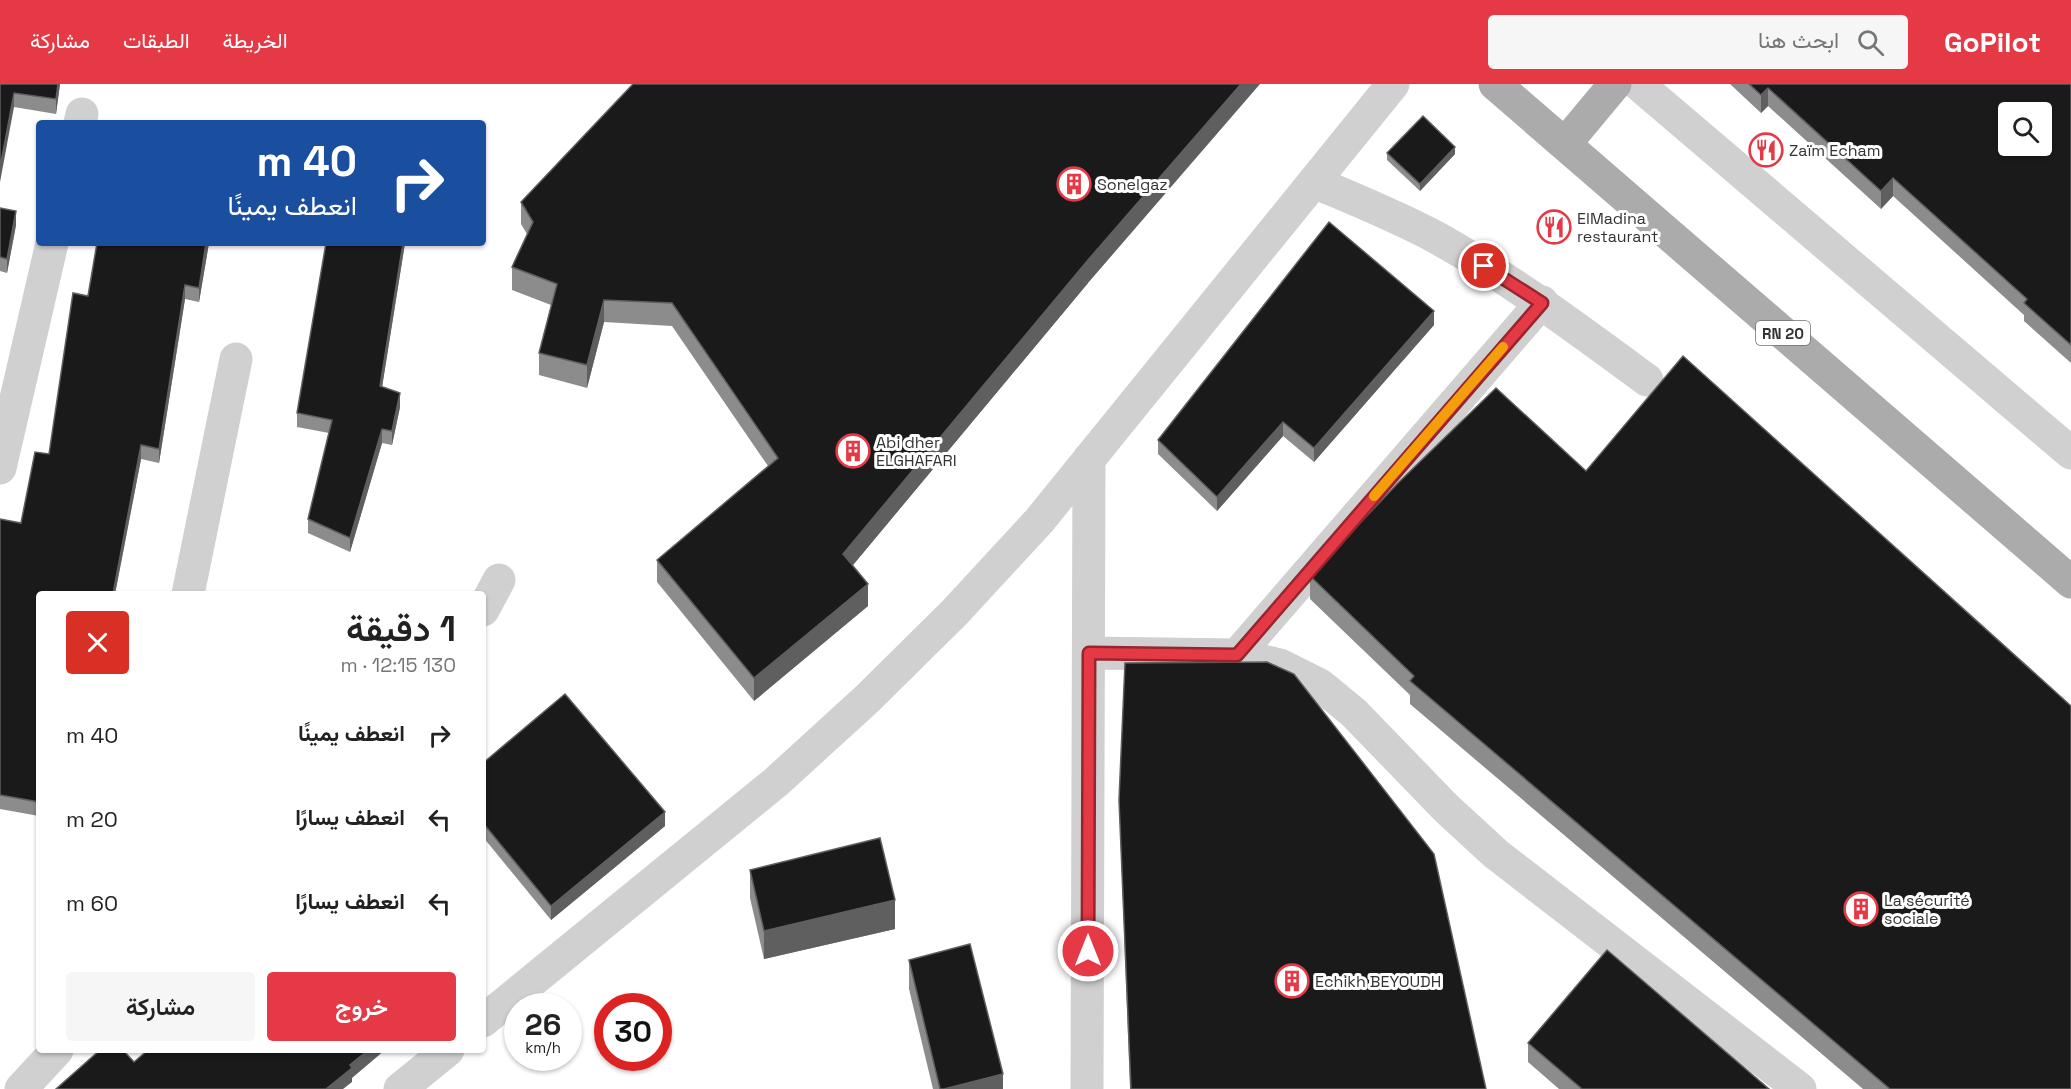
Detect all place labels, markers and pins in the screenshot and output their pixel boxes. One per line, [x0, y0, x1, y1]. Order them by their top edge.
restaurant icon: Zaïm Echam [1748, 132, 1784, 168]
place label: Zaïm Echam [1789, 140, 1881, 161]
building icon: Sonelgaz [1056, 166, 1092, 202]
place label: Sonelgaz [1097, 174, 1168, 195]
place label: ElMadina restaurant [1577, 208, 1658, 247]
restaurant icon: ElMadina restaurant [1536, 209, 1572, 245]
pin [1458, 240, 1509, 291]
place label: Abi dher ELGHAFARI [876, 432, 957, 471]
building icon: Abi dher ELGHAFARI [835, 433, 871, 469]
place label: La sécurité sociale [1884, 890, 1970, 929]
building icon: La sécurité sociale [1843, 891, 1879, 927]
building icon: Echikh BEYOUDH [1274, 963, 1310, 999]
place label: Echikh BEYOUDH [1315, 971, 1441, 992]

